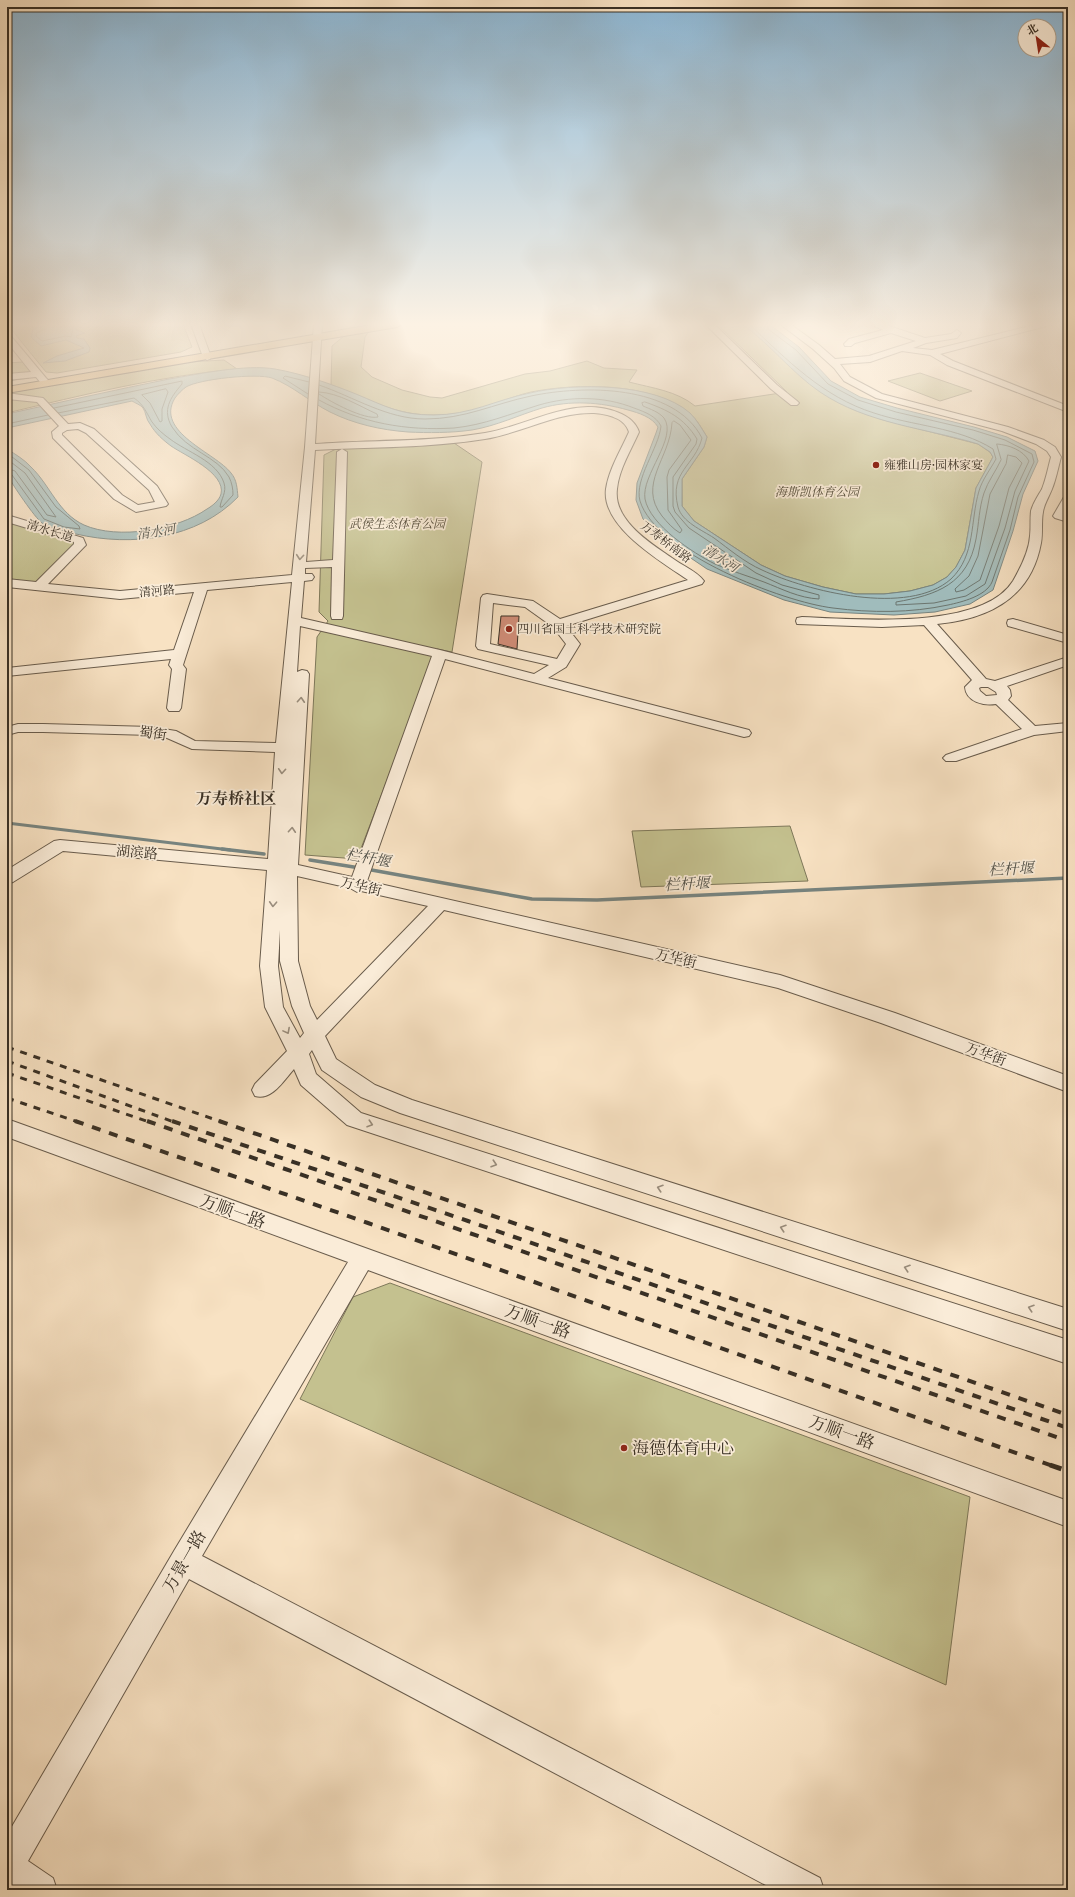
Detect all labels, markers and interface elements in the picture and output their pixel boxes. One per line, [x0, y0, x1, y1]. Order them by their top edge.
north arrow [1017, 18, 1057, 58]
text: 北 [1024, 21, 1041, 39]
place label: 雍雅山房·园林家宴 [884, 458, 983, 473]
marker: 雍雅山房·园林家宴 [871, 460, 881, 470]
park label: 海斯凯体育公园 [775, 485, 861, 500]
street label: 清水长道 [25, 517, 75, 546]
park label: 武侯生态体育公园 [349, 517, 447, 532]
street label: 万寿桥南路 [637, 518, 694, 566]
water label: 清水河 [136, 521, 179, 543]
water label: 清水河 [700, 542, 743, 577]
one-way arrow [296, 554, 305, 560]
street label: 清河路 [138, 582, 176, 601]
place label: 四川省国土科学技术研究院 [517, 622, 661, 637]
marker: 四川省国土科学技术研究院 [504, 624, 514, 634]
one-way arrow [296, 697, 305, 703]
street label: 蜀街 [138, 723, 168, 745]
one-way arrow [277, 768, 286, 774]
district label: 万寿桥社区 [196, 789, 276, 809]
one-way arrow [287, 827, 296, 833]
street label: 湖滨路 [115, 842, 159, 864]
water label: 栏杆堰 [344, 845, 395, 872]
water label: 栏杆堰 [988, 859, 1037, 880]
street label: 万华街 [338, 873, 383, 900]
water label: 栏杆堰 [664, 874, 713, 895]
one-way arrow [269, 901, 277, 907]
street label: 万华街 [653, 945, 698, 972]
one-way arrow [282, 1027, 289, 1034]
street label: 万华街 [963, 1039, 1008, 1071]
one-way arrow [366, 1119, 373, 1128]
one-way arrow [490, 1159, 497, 1168]
one-way arrow [656, 1185, 663, 1193]
street label: 万顺一路 [197, 1190, 268, 1234]
one-way arrow [780, 1224, 787, 1233]
one-way arrow [904, 1264, 911, 1273]
street label: 万顺一路 [502, 1300, 573, 1344]
one-way arrow [1028, 1304, 1035, 1313]
street label: 万顺一路 [806, 1411, 877, 1455]
place label: 海德体育中心 [632, 1438, 734, 1460]
marker: 海德体育中心 [619, 1443, 629, 1453]
street label: 万景一路 [158, 1527, 211, 1596]

